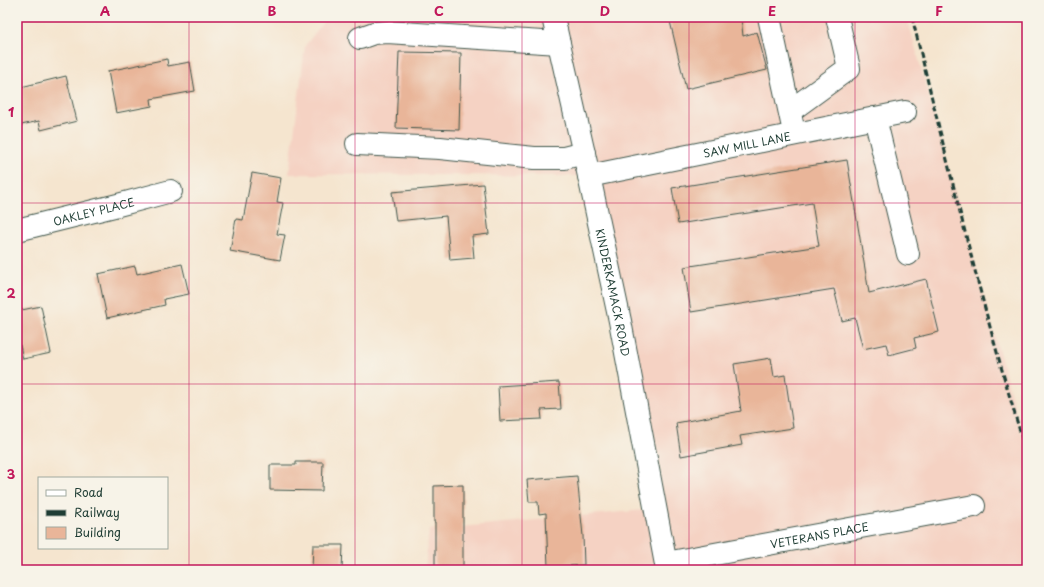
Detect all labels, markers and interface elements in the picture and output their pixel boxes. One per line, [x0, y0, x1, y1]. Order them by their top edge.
text: A [100, 1, 110, 20]
text: B [268, 1, 277, 20]
text: C [434, 1, 444, 20]
text: D [600, 1, 610, 20]
text: E [768, 1, 776, 20]
text: F [935, 1, 943, 20]
text: 1 [8, 102, 14, 121]
street label: SAW MILL LANE [701, 127, 792, 161]
street label: OAKLEY PLACE [51, 193, 136, 229]
street label: KINDERKAMACK ROAD [592, 227, 635, 358]
text: 2 [6, 283, 16, 302]
text: 3 [7, 464, 16, 483]
legend [38, 477, 168, 549]
text: Road [74, 483, 103, 501]
text: Railway [74, 503, 120, 521]
street label: VETERANS PLACE [769, 517, 870, 552]
text: Building [74, 523, 121, 541]

